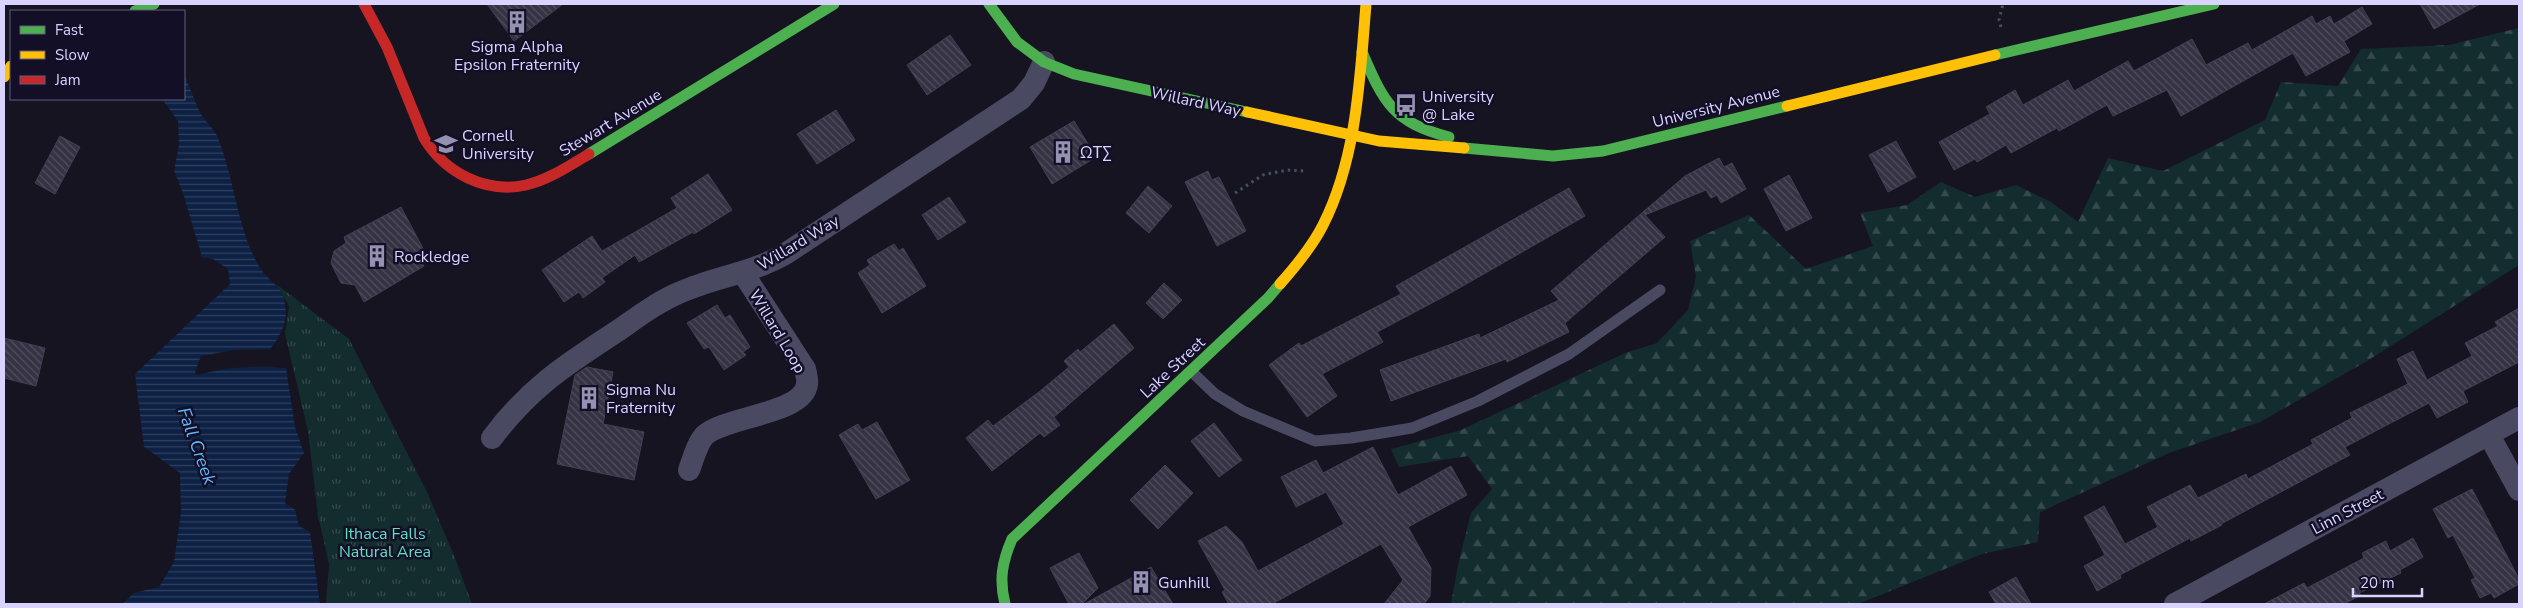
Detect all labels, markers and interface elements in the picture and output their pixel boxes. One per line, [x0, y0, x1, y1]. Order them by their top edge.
building icon: Sigma Alpha Epsilon Fraternity [504, 9, 530, 35]
legend [10, 10, 185, 100]
text: Fast [55, 20, 84, 40]
place label: Sigma Alpha Epsilon Fraternity [454, 36, 581, 76]
text: Slow [55, 45, 90, 65]
text: Jam [54, 70, 81, 90]
street label: University Avenue [1650, 80, 1782, 133]
street label: Willard Way [1149, 82, 1244, 122]
street label: Stewart Avenue [555, 84, 666, 162]
place label: University @ Lake [1422, 86, 1495, 126]
bus stop icon: University @ Lake [1393, 92, 1419, 118]
place label: Cornell University [462, 125, 535, 165]
school or university icon: Cornell University [433, 131, 459, 157]
building icon: ΩΤΣ [1050, 139, 1076, 165]
place label: ΩΤΣ [1080, 142, 1112, 164]
street label: Willard Way [754, 209, 844, 276]
building icon: Rockledge [364, 243, 390, 269]
place label: Rockledge [394, 246, 469, 268]
street label: Willard Loop [743, 286, 811, 378]
street label: Lake Street [1135, 332, 1210, 403]
place label: Sigma Nu Fraternity [606, 379, 676, 419]
building icon: Sigma Nu Fraternity [576, 385, 602, 411]
water label: Fall Creek [172, 404, 222, 489]
street label: Linn Street [2308, 484, 2388, 540]
park label: Ithaca Falls Natural Area [339, 523, 431, 563]
scale bar [2353, 566, 2422, 598]
building icon: Gunhill [1128, 569, 1154, 595]
place label: Gunhill [1158, 572, 1210, 594]
text: 20 m [2360, 573, 2395, 593]

